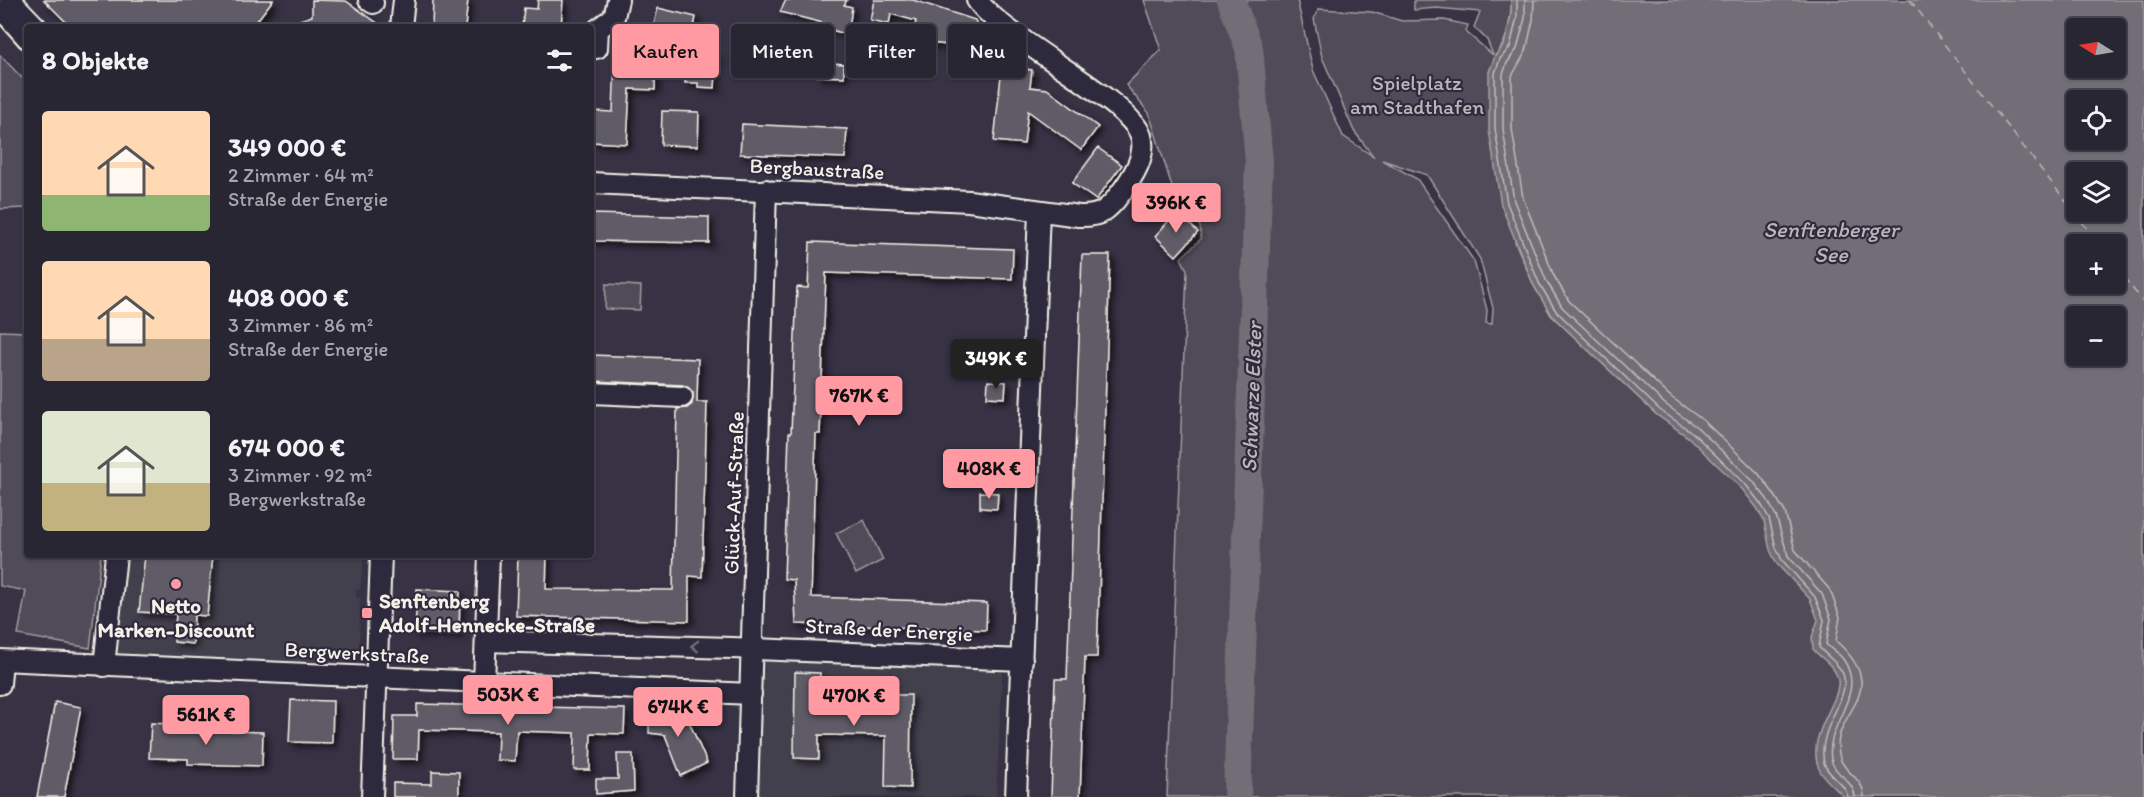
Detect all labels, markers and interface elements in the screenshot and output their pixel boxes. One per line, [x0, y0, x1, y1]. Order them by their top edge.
north arrow [2066, 18, 2126, 78]
map controls [2066, 18, 2126, 366]
chip: Kaufen [612, 24, 719, 78]
chip: Mieten [731, 24, 834, 78]
chip: Filter [846, 24, 936, 78]
chip: Neu [948, 24, 1026, 78]
text: 8 Objekte [42, 44, 149, 76]
icon: filters [543, 44, 576, 77]
park label: Spielplatz am Stadthafen [1350, 70, 1484, 119]
button: locate [2066, 90, 2126, 150]
text: 349 000 € [228, 131, 346, 163]
icon: home [90, 135, 162, 207]
street label: Bergbaustraße [749, 152, 885, 185]
button: layers [2066, 162, 2126, 222]
text: 2 Zimmer · 64 m² [228, 163, 374, 187]
pin: 396K € [1127, 183, 1225, 234]
text: Straße der Energie [228, 187, 388, 211]
text: 396K € [1146, 190, 1206, 214]
water label: Senftenberger See [1764, 216, 1901, 268]
button: + [2066, 234, 2126, 294]
text: 408 000 € [228, 281, 348, 313]
icon: home [90, 285, 162, 357]
button: − [2066, 306, 2126, 366]
text: 3 Zimmer · 86 m² [228, 313, 373, 337]
water label: Schwarze Elster [1235, 319, 1268, 473]
text: Straße der Energie [228, 337, 388, 361]
pin: 349K € [947, 339, 1045, 390]
text: 349K € [965, 346, 1027, 370]
pin: 767K € [810, 376, 908, 427]
text: 767K € [829, 383, 889, 407]
street label: Glück-Auf-Straße [718, 411, 749, 575]
text: 674 000 € [228, 431, 345, 463]
icon: home [90, 435, 162, 507]
pin: 408K € [940, 449, 1038, 500]
text: 408K € [957, 456, 1021, 480]
text: 3 Zimmer · 92 m² [228, 463, 373, 487]
text: Bergwerkstraße [228, 487, 366, 511]
marker: Netto Marken-Discount [169, 577, 183, 591]
place label: Senftenberg Adolf-Hennecke-Straße [378, 588, 595, 637]
place label: Netto Marken-Discount [98, 593, 255, 642]
marker: Senftenberg Adolf-Hennecke-Straße [360, 606, 374, 620]
street label: Straße der Energie [804, 613, 974, 646]
street label: Bergwerkstraße [284, 636, 430, 669]
one-way arrow [691, 640, 700, 653]
pin: 503K € [459, 675, 557, 726]
pin: 470K € [805, 676, 903, 727]
text: 503K € [477, 682, 539, 706]
text: 470K € [823, 683, 885, 707]
pin: 674K € [629, 687, 727, 738]
text: 674K € [647, 694, 709, 718]
pin: 561K € [157, 695, 255, 746]
text: 561K € [176, 702, 236, 726]

